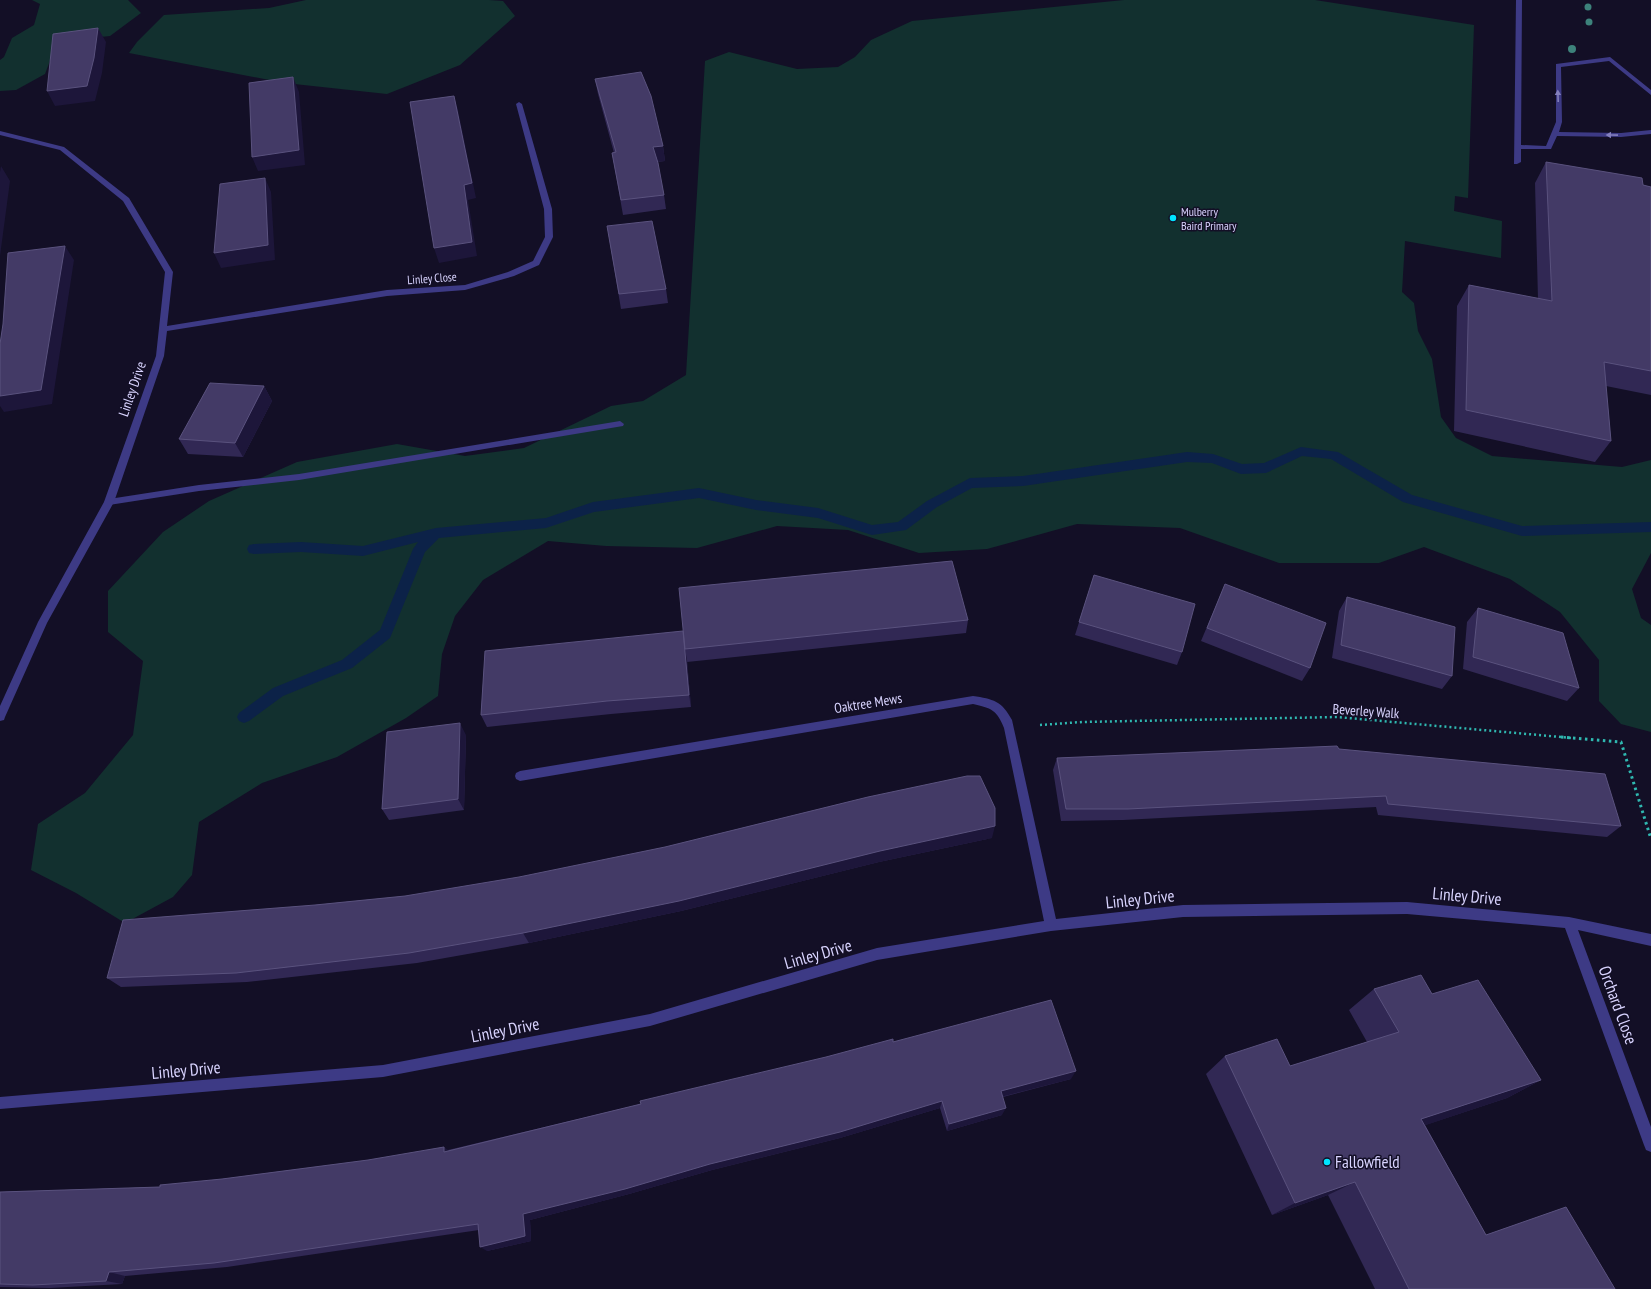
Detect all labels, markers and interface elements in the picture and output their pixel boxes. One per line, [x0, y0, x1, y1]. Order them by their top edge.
one-way arrow [1555, 90, 1562, 102]
one-way arrow [1605, 132, 1618, 138]
place label: Mulberry Baird Primary [1181, 204, 1237, 233]
marker: Mulberry Baird Primary [1168, 213, 1178, 223]
street label: Linley Close [407, 269, 457, 287]
street label: Linley Drive [114, 359, 150, 419]
street label: Oaktree Mews [833, 689, 903, 717]
street label: Beverley Walk [1332, 700, 1401, 722]
street label: Linley Drive [1432, 882, 1502, 910]
street label: Linley Drive [1104, 884, 1176, 914]
street label: Linley Drive [782, 934, 854, 974]
street label: Orchard Close [1594, 963, 1642, 1047]
street label: Linley Drive [469, 1013, 541, 1047]
street label: Linley Drive [151, 1056, 221, 1084]
place label: Fallowfield [1335, 1151, 1400, 1173]
marker: Fallowfield [1322, 1157, 1332, 1167]

